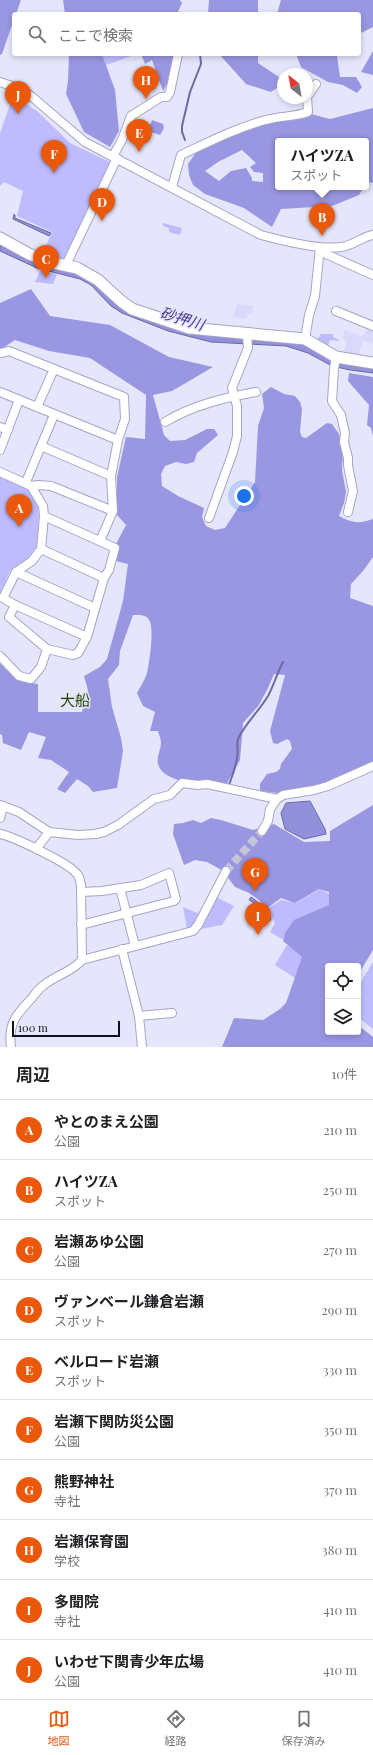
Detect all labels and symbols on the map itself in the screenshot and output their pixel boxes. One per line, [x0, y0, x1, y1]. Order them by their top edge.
pin: H [133, 66, 159, 99]
north arrow [277, 68, 313, 104]
pin: J [5, 81, 31, 114]
pin: E [126, 119, 152, 152]
pin: F [41, 140, 67, 173]
pin: D [89, 188, 115, 221]
pin: B [309, 203, 335, 236]
pin: C [33, 245, 59, 278]
water label: 砂押川 [158, 302, 209, 335]
your location [234, 486, 254, 506]
pin: A [6, 494, 32, 527]
district label: 大船 [60, 690, 90, 710]
pin: G [242, 858, 268, 891]
pin: I [245, 902, 271, 935]
scale bar [12, 1019, 120, 1038]

